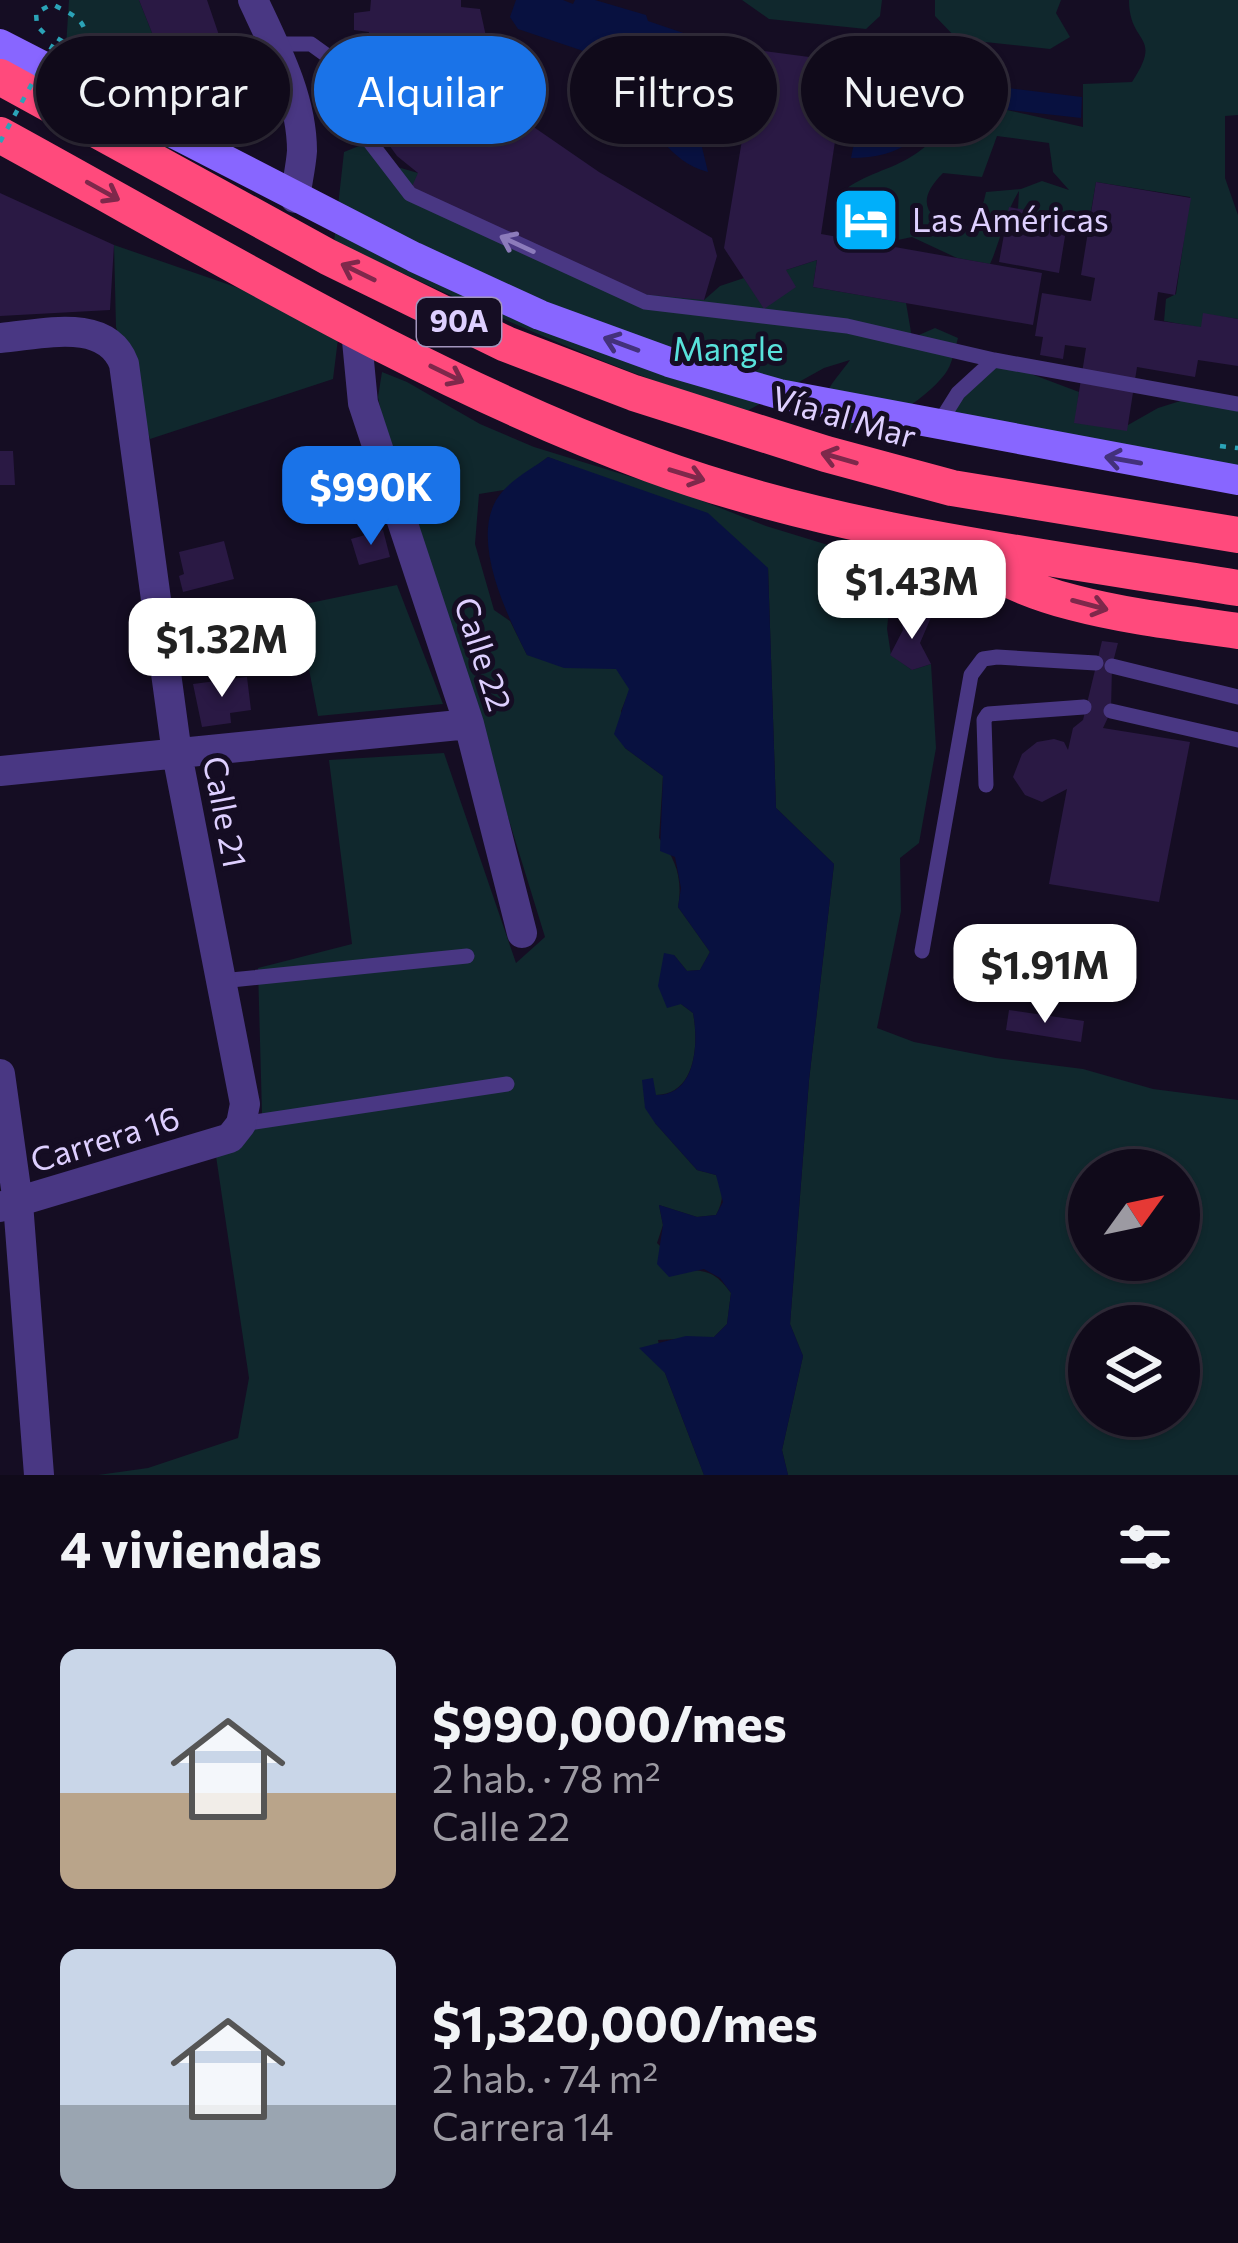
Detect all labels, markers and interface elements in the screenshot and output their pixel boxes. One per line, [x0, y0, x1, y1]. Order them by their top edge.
chip: Comprar [36, 36, 290, 144]
chip: Alquilar [314, 36, 546, 144]
chip: Filtros [570, 36, 777, 144]
chip: Nuevo [801, 36, 1008, 144]
one-way arrow [84, 180, 119, 203]
hotel icon: Las Américas [831, 185, 901, 255]
place label: Las Américas [912, 198, 1109, 239]
one-way arrow [500, 232, 536, 254]
one-way arrow [341, 260, 377, 282]
road number: 90A [417, 298, 501, 346]
park label: Mangle [672, 327, 784, 368]
one-way arrow [603, 332, 640, 353]
one-way arrow [428, 364, 464, 386]
street label: Vía al Mar [768, 375, 921, 456]
one-way arrow [821, 445, 859, 467]
pin: $990K [287, 446, 455, 548]
one-way arrow [1104, 447, 1143, 470]
text: $990K [309, 461, 433, 509]
one-way arrow [667, 466, 705, 488]
pin: $1.43M [814, 540, 1010, 642]
text: $1.43M [845, 555, 979, 603]
street label: Calle 22 [447, 592, 522, 715]
one-way arrow [1070, 595, 1108, 617]
pin: $1.32M [124, 598, 320, 700]
text: $1.32M [156, 613, 288, 661]
street label: Calle 21 [196, 752, 257, 871]
pin: $1.91M [947, 924, 1143, 1026]
text: $1.91M [980, 939, 1110, 987]
street label: Carrera 16 [25, 1096, 184, 1180]
north arrow [1068, 1149, 1200, 1281]
map controls [1068, 1149, 1200, 1437]
button: layers [1068, 1305, 1200, 1437]
icon: filters [1112, 1514, 1178, 1580]
text: 4 viviendas [60, 1516, 322, 1579]
text: $990,000/mes [432, 1690, 787, 1753]
icon: home [156, 1697, 300, 1841]
text: 2 hab. · 78 m² [432, 1753, 661, 1801]
text: Calle 22 [432, 1801, 570, 1849]
text: $1,320,000/mes [432, 1990, 818, 2053]
icon: home [156, 1997, 300, 2141]
text: 2 hab. · 74 m² [432, 2053, 658, 2101]
text: Carrera 14 [432, 2101, 613, 2149]

